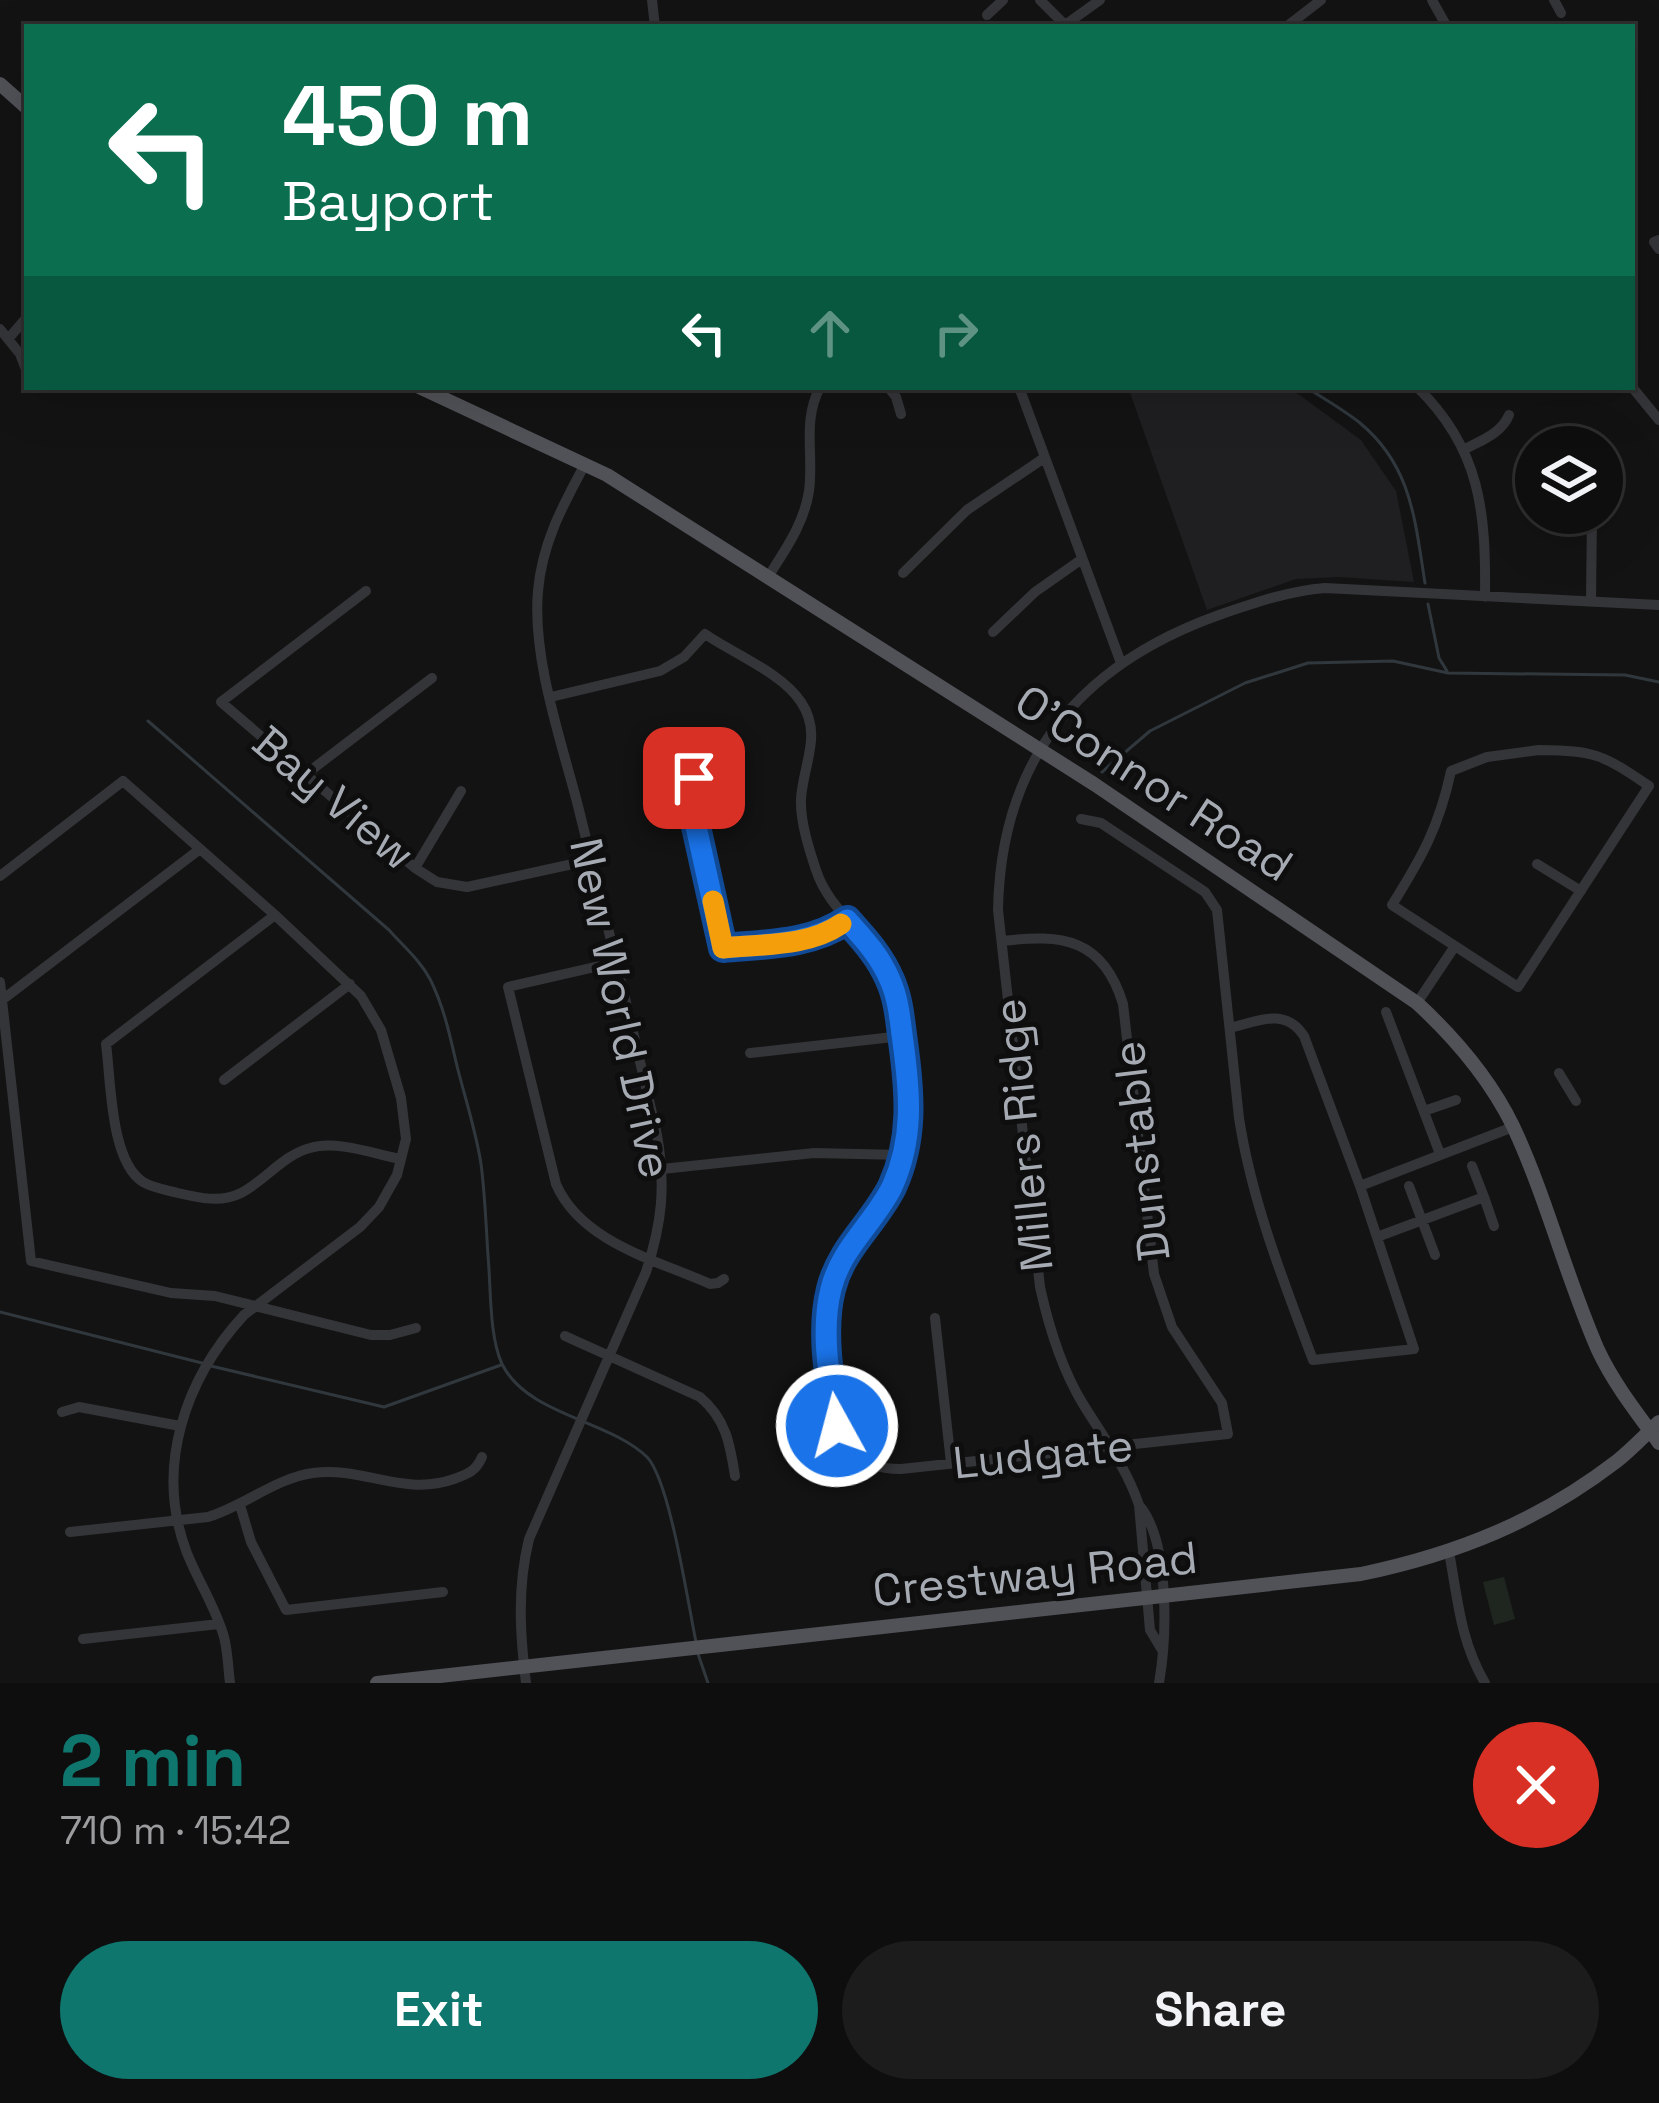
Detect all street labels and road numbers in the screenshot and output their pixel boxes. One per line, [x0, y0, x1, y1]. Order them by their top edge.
street label: O'Connor Road [1005, 672, 1303, 894]
street label: Bay View [241, 714, 427, 882]
street label: New World Drive [557, 833, 685, 1183]
street label: Millers Ridge [980, 996, 1066, 1274]
street label: Dunstable [1099, 1038, 1183, 1264]
street label: Ludgate [950, 1416, 1136, 1492]
street label: Crestway Road [870, 1529, 1200, 1619]

